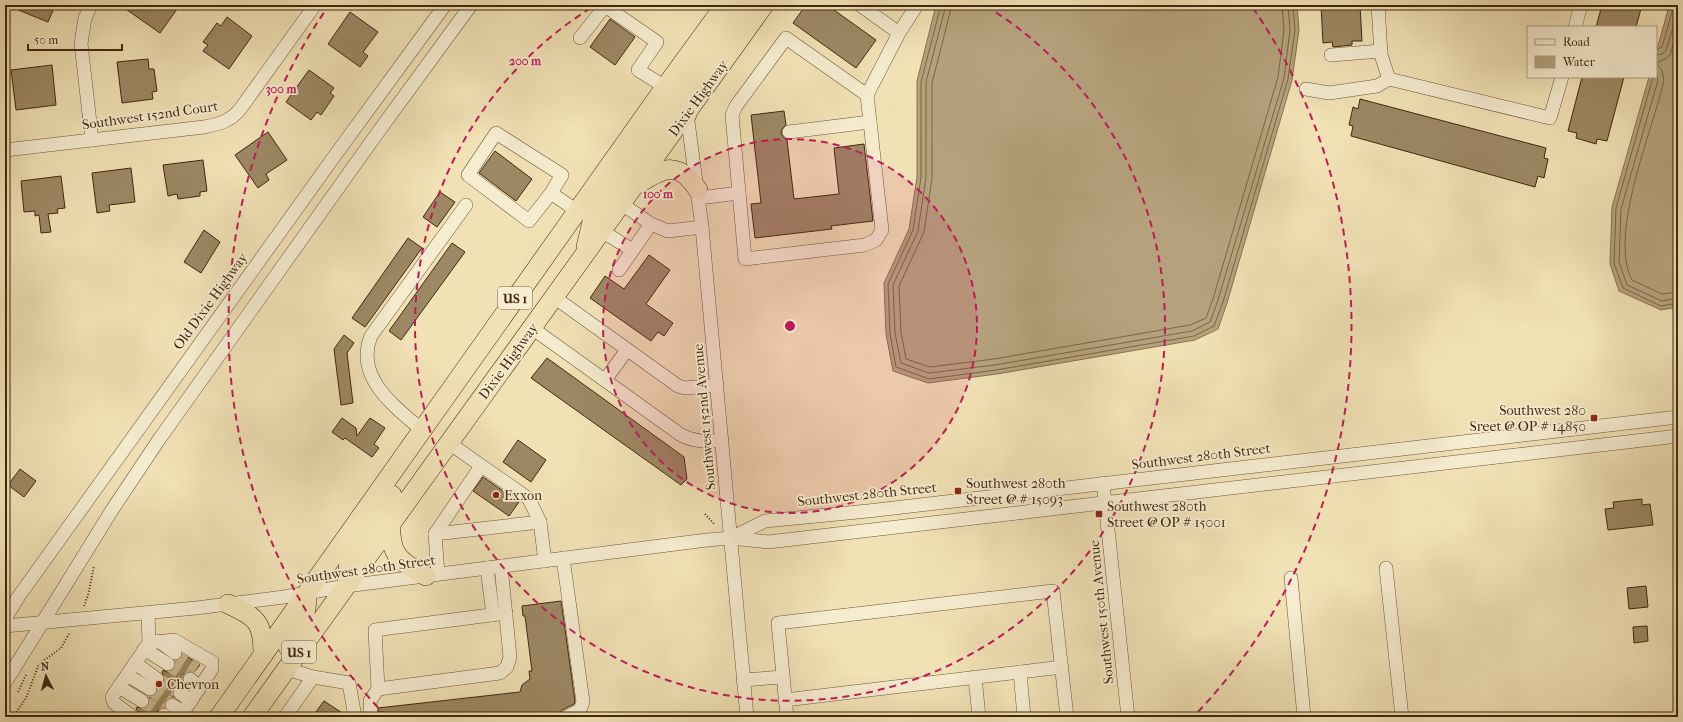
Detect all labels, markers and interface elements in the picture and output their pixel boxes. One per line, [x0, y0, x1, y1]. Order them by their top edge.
scale bar [28, 26, 122, 52]
legend [1527, 26, 1657, 78]
text: 50 m [34, 33, 58, 47]
text: Road [1563, 35, 1590, 49]
text: 200 m [509, 54, 542, 68]
text: Water [1562, 55, 1596, 69]
street label: Dixie Highway [665, 56, 732, 140]
text: 300 m [266, 82, 297, 97]
street label: Southwest 152nd Court [81, 98, 219, 133]
text: 100 m [643, 187, 674, 201]
street label: Old Dixie Highway [170, 249, 252, 353]
road number: US 1 [498, 287, 532, 309]
street label: Dixie Highway [475, 319, 542, 403]
centre of rings [783, 319, 797, 333]
street label: Southwest 152nd Avenue [690, 343, 719, 491]
place label: Southwest 280 Sreet @ OP # 14850 [1469, 402, 1586, 435]
marker: Southwest 280 Sreet @ OP # 14850 [1589, 413, 1599, 423]
street label: Southwest 280th Street [1131, 440, 1271, 473]
place label: Southwest 280th Street @ # 15093 [966, 475, 1066, 508]
street label: Southwest 280th Street [797, 479, 937, 510]
marker: Southwest 280th Street @ # 15093 [953, 486, 963, 496]
place label: Exxon [504, 487, 542, 504]
marker: Exxon [491, 490, 501, 500]
place label: Southwest 280th Street @ OP # 15001 [1107, 498, 1226, 531]
marker: Southwest 280th Street @ OP # 15001 [1094, 509, 1104, 519]
street label: Southwest 150th Avenue [1085, 539, 1118, 685]
street label: Southwest 280th Street [296, 551, 436, 588]
road number: US 1 [282, 641, 316, 663]
north arrow [26, 656, 66, 696]
text: N [40, 660, 50, 673]
place label: Chevron [167, 676, 219, 693]
marker: Chevron [154, 679, 164, 689]

